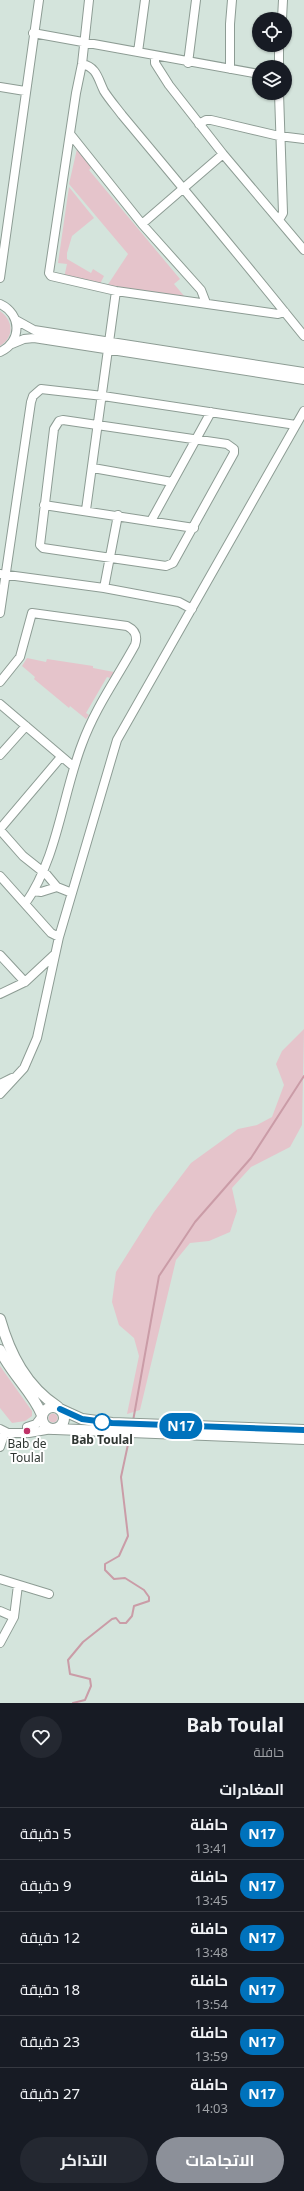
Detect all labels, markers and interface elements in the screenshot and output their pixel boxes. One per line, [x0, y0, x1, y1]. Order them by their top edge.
map controls [252, 12, 292, 100]
button: locate [252, 12, 292, 52]
button: layers [252, 60, 292, 100]
marker: Bab Toulal [93, 1413, 111, 1431]
line badge: N17 [158, 1413, 204, 1439]
text: N17 [167, 1416, 195, 1435]
marker: Bab de Toulal [22, 1426, 32, 1436]
place label: Bab Toulal [71, 1431, 133, 1448]
place label: Bab de Toulal [7, 1435, 47, 1466]
text: Bab Toulal [186, 1712, 284, 1738]
button: heart [20, 1716, 62, 1758]
text: حافلة [254, 1743, 284, 1761]
text: المغادرات [219, 1779, 284, 1799]
text: حافلة [190, 1814, 228, 1834]
text: 5 دقيقة [20, 1823, 72, 1843]
text: N17 [248, 1824, 276, 1843]
text: 13:41 [195, 1839, 228, 1857]
text: حافلة [190, 1866, 228, 1886]
text: 9 دقيقة [20, 1875, 72, 1895]
text: N17 [248, 1876, 276, 1895]
text: 13:45 [195, 1891, 228, 1909]
text: حافلة [190, 1918, 228, 1938]
text: 12 دقيقة [20, 1927, 80, 1947]
text: N17 [248, 1928, 276, 1947]
text: 13:48 [195, 1943, 228, 1961]
text: حافلة [190, 1970, 228, 1990]
text: 18 دقيقة [20, 1979, 80, 1999]
text: N17 [248, 1980, 276, 1999]
text: 13:54 [195, 1995, 228, 2013]
text: حافلة [190, 2022, 228, 2042]
text: 23 دقيقة [20, 2031, 80, 2051]
text: N17 [248, 2032, 276, 2051]
text: 13:59 [195, 2047, 228, 2065]
text: حافلة [190, 2074, 228, 2094]
text: 27 دقيقة [20, 2083, 80, 2103]
text: N17 [248, 2084, 276, 2103]
text: 14:03 [195, 2099, 228, 2117]
button: التذاكر [20, 2137, 148, 2183]
button: الاتجاهات [156, 2137, 284, 2183]

